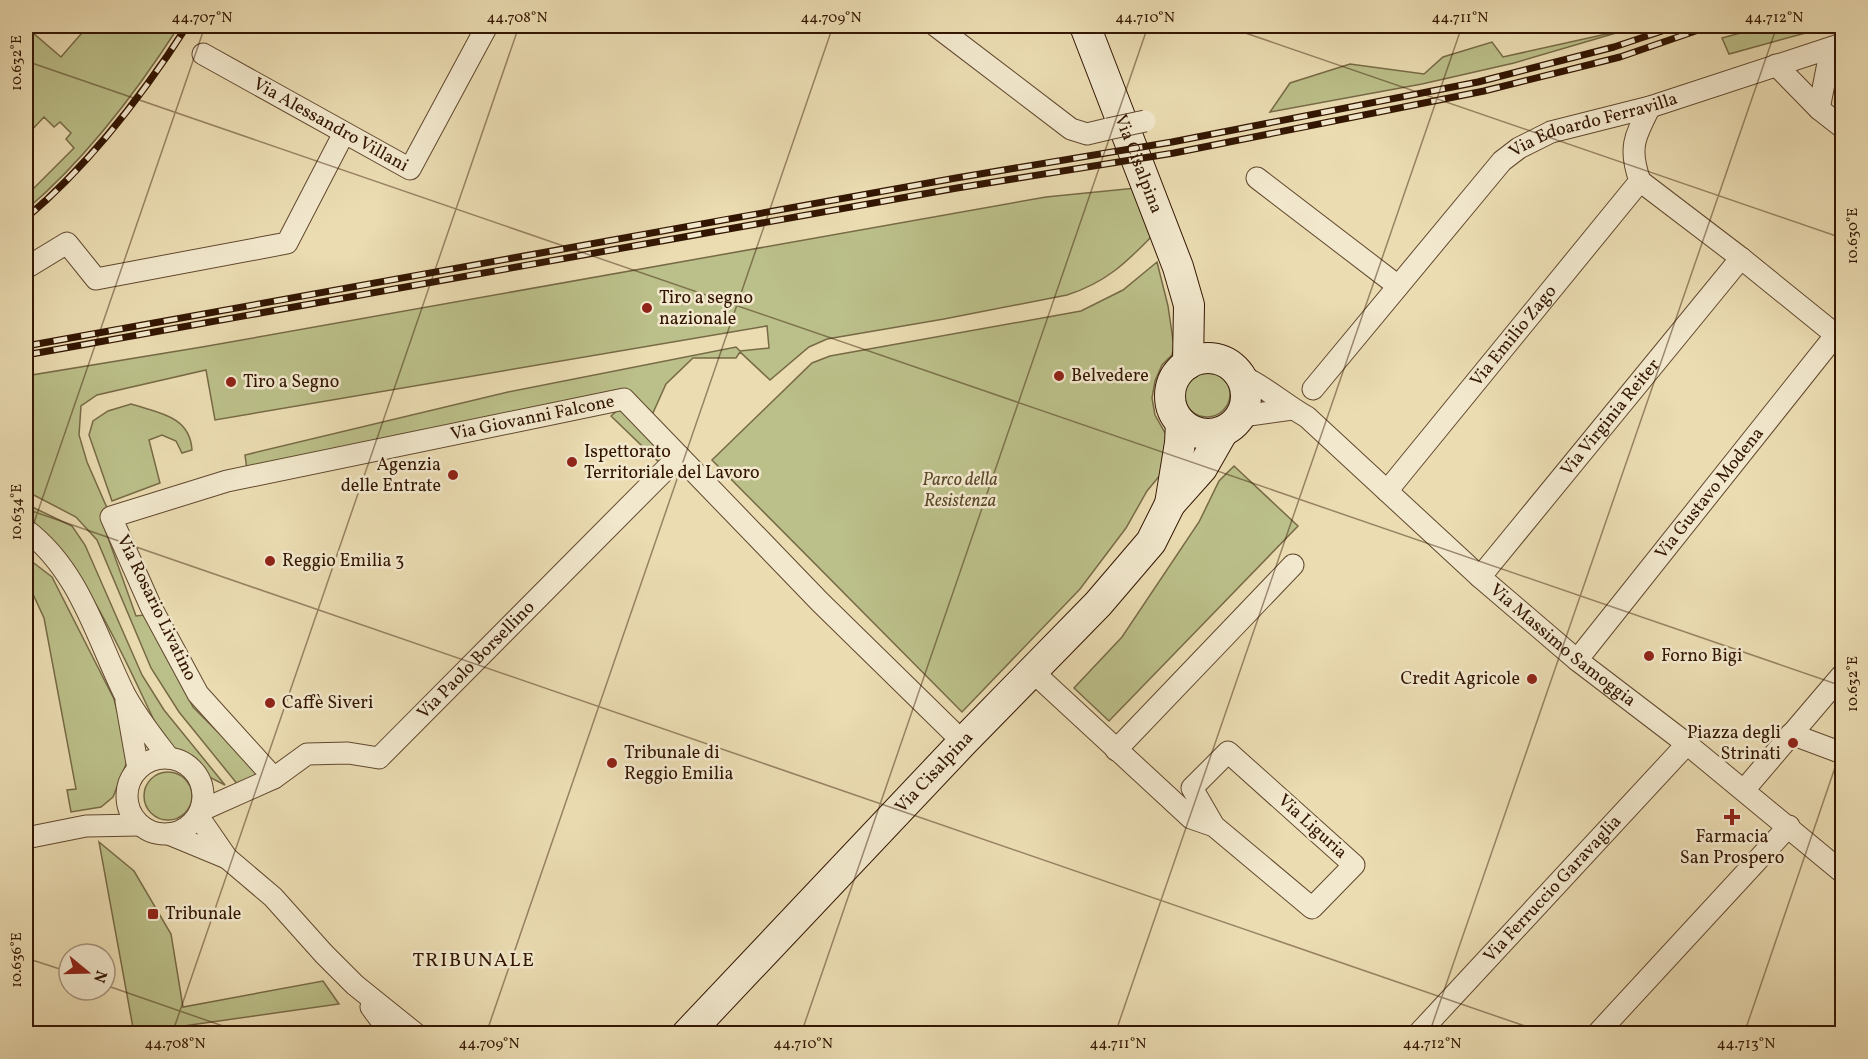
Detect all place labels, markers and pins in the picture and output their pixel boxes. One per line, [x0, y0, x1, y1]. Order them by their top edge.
place label: Tiro a segno nazionale [659, 286, 753, 332]
marker: Tiro a segno nazionale [640, 301, 654, 315]
place label: Belvedere [1071, 364, 1149, 389]
marker: Belvedere [1052, 369, 1066, 383]
place label: Tiro a Segno [243, 370, 339, 395]
marker: Tiro a Segno [224, 375, 238, 389]
place label: Ispettorato Territoriale del Lavoro [584, 440, 760, 486]
place label: Agenzia delle Entrate [341, 453, 441, 499]
marker: Ispettorato Territoriale del Lavoro [565, 455, 579, 469]
marker: Agenzia delle Entrate [446, 468, 460, 482]
place label: Reggio Emilia 3 [282, 549, 404, 574]
marker: Reggio Emilia 3 [263, 554, 277, 568]
place label: Forno Bigi [1661, 644, 1743, 669]
marker: Forno Bigi [1642, 649, 1656, 663]
place label: Credit Agricole [1400, 667, 1520, 692]
marker: Credit Agricole [1525, 672, 1539, 686]
place label: Caffè Siveri [282, 691, 373, 716]
marker: Caffè Siveri [263, 696, 277, 710]
place label: Piazza degli Strinati [1687, 721, 1781, 767]
marker: Piazza degli Strinati [1786, 736, 1800, 750]
place label: Tribunale di Reggio Emilia [624, 741, 733, 787]
marker: Tribunale di Reggio Emilia [605, 756, 619, 770]
marker: Farmacia San Prospero [1725, 810, 1739, 824]
place label: Farmacia San Prospero [1680, 825, 1784, 871]
place label: Tribunale [165, 902, 241, 927]
marker: Tribunale [146, 907, 160, 921]

